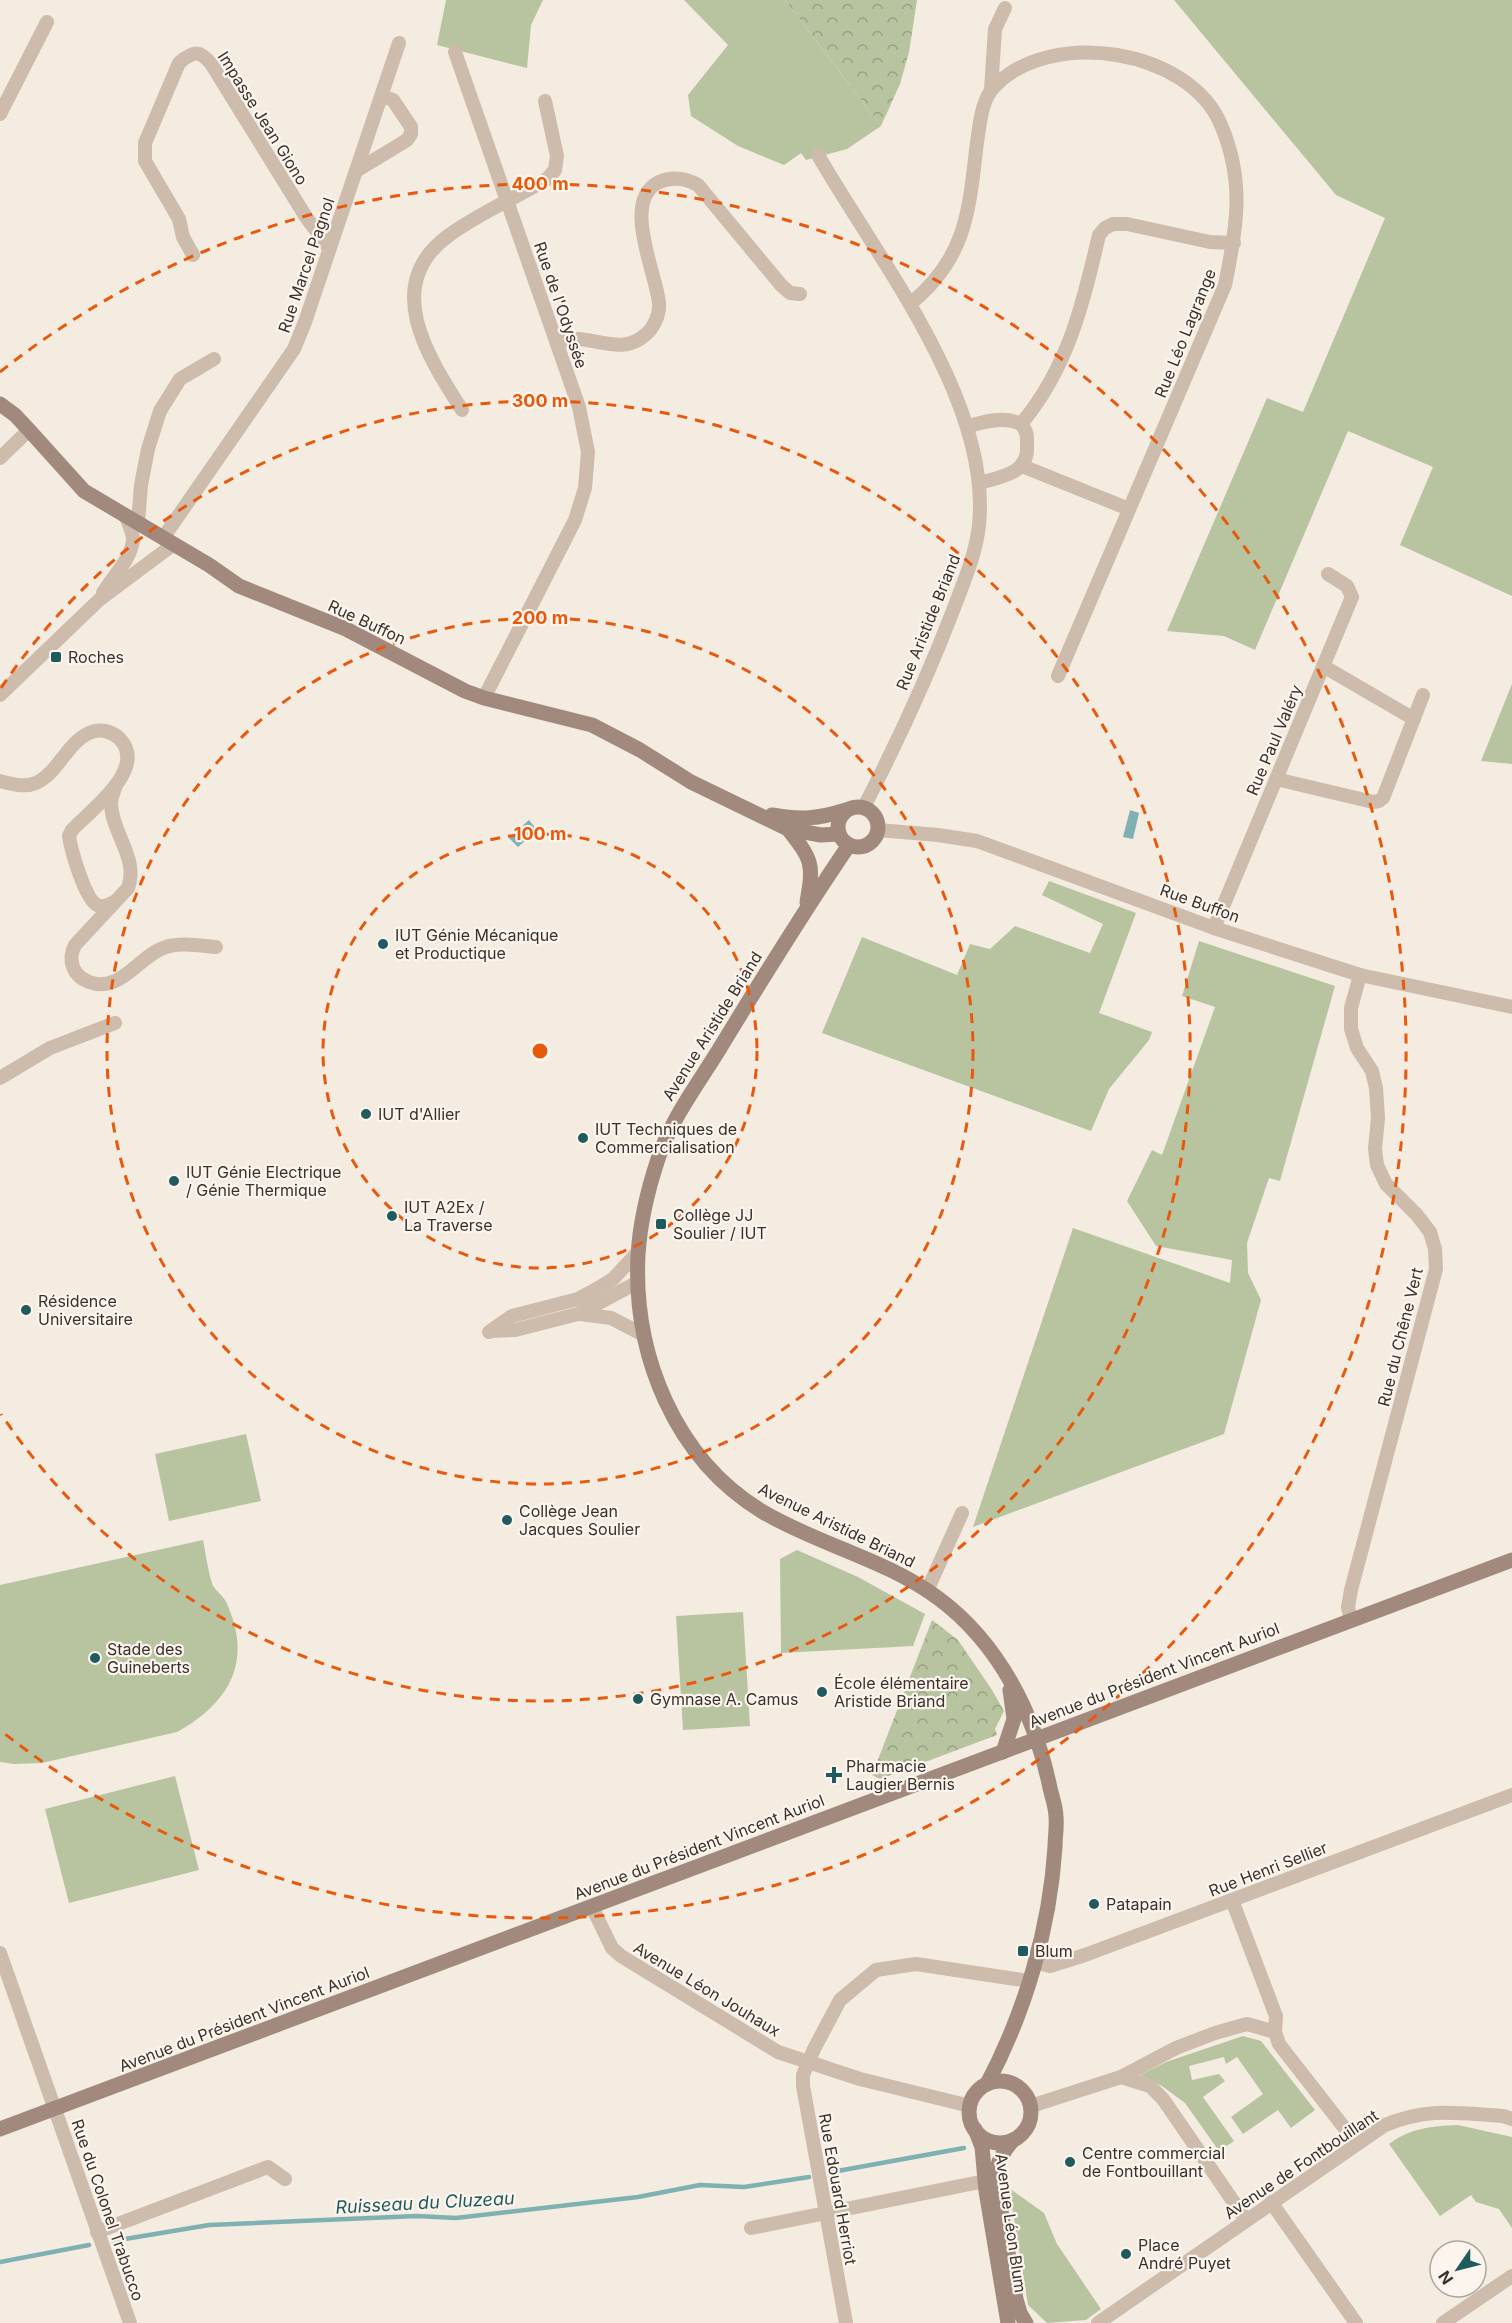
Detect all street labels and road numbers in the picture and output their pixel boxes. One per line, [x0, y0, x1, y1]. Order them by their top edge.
street label: Impasse Jean Giono [214, 47, 312, 189]
street label: Rue Marcel Pagnol [274, 195, 338, 335]
street label: Rue de l'Odyssée [530, 239, 592, 371]
street label: Rue Léo Lagrange [1150, 266, 1220, 400]
street label: Rue Aristide Briand [892, 551, 964, 693]
street label: Rue Buffon [325, 595, 409, 649]
street label: Rue Paul Valéry [1242, 682, 1306, 798]
street label: Rue Buffon [1157, 879, 1243, 927]
street label: Avenue Aristide Briand [658, 948, 766, 1104]
street label: Rue du Chêne Vert [1373, 1266, 1427, 1408]
street label: Avenue Aristide Briand [755, 1478, 919, 1572]
street label: Avenue du Président Vincent Auriol [1026, 1618, 1282, 1732]
street label: Avenue du Président Vincent Auriol [571, 1790, 827, 1904]
street label: Rue Henri Sellier [1206, 1837, 1330, 1901]
street label: Avenue Léon Jouhaux [630, 1937, 784, 2041]
street label: Avenue du Président Vincent Auriol [116, 1962, 372, 2076]
street label: Avenue de Fontbouillant [1220, 2105, 1382, 2223]
street label: Rue Edouard Herriot [815, 2112, 861, 2266]
street label: Rue du Colonel Trabucco [67, 2117, 149, 2303]
street label: Avenue Léon Blum [991, 2152, 1031, 2294]

